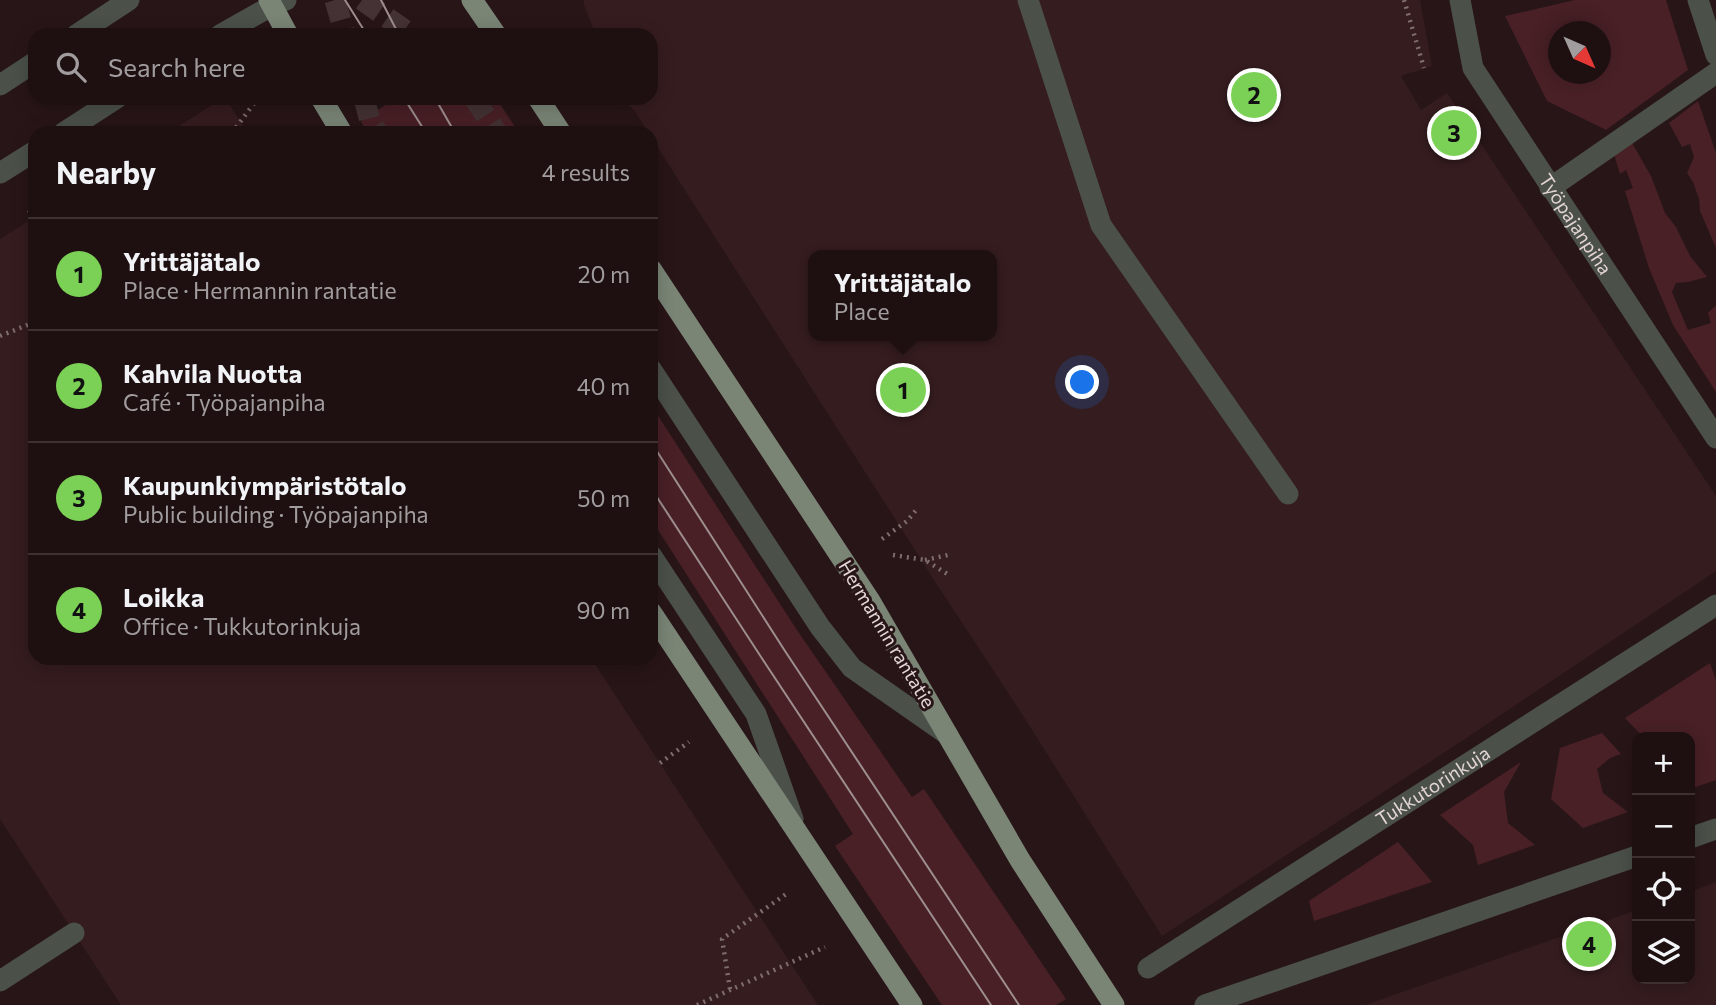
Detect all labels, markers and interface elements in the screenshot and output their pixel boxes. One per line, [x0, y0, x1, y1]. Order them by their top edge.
north arrow [1548, 21, 1611, 84]
search box [28, 28, 658, 105]
icon: search [52, 48, 90, 86]
text: Search here [108, 51, 246, 82]
pin: 2 [1231, 69, 1277, 121]
pin: 3 [1431, 107, 1477, 159]
text: Nearby [56, 153, 156, 190]
text: 4 results [542, 158, 630, 186]
street label: Työpajanpiha [1535, 169, 1617, 278]
text: Yrittäjätalo [123, 245, 261, 276]
popup [808, 250, 997, 341]
text: 1 [74, 260, 84, 288]
text: 20 m [578, 260, 630, 288]
text: Yrittäjätalo [834, 266, 971, 297]
text: Place · Hermannin rantatie [123, 276, 397, 304]
text: Place [834, 297, 890, 325]
text: Kahvila Nuotta [123, 357, 302, 388]
pin: 1 [880, 364, 926, 416]
your location [1065, 365, 1099, 399]
text: 2 [72, 372, 86, 400]
text: 40 m [577, 372, 630, 400]
text: Café · Työpajanpiha [123, 388, 326, 416]
text: Kaupunkiympäristötalo [123, 469, 407, 500]
text: 3 [72, 484, 86, 512]
text: 50 m [577, 484, 630, 512]
text: Public building · Työpajanpiha [123, 500, 429, 528]
street label: Hermannin rantatie [834, 556, 941, 712]
text: Loikka [123, 581, 204, 612]
text: 4 [72, 596, 86, 624]
text: 90 m [577, 596, 630, 624]
text: Office · Tukkutorinkuja [123, 612, 361, 640]
map controls [1632, 732, 1695, 984]
button: + [1632, 732, 1695, 795]
street label: Tukkutorinkuja [1371, 741, 1494, 830]
button: − [1632, 795, 1695, 858]
button: locate [1632, 858, 1695, 921]
pin: 4 [1566, 918, 1612, 970]
button: layers [1632, 921, 1695, 984]

